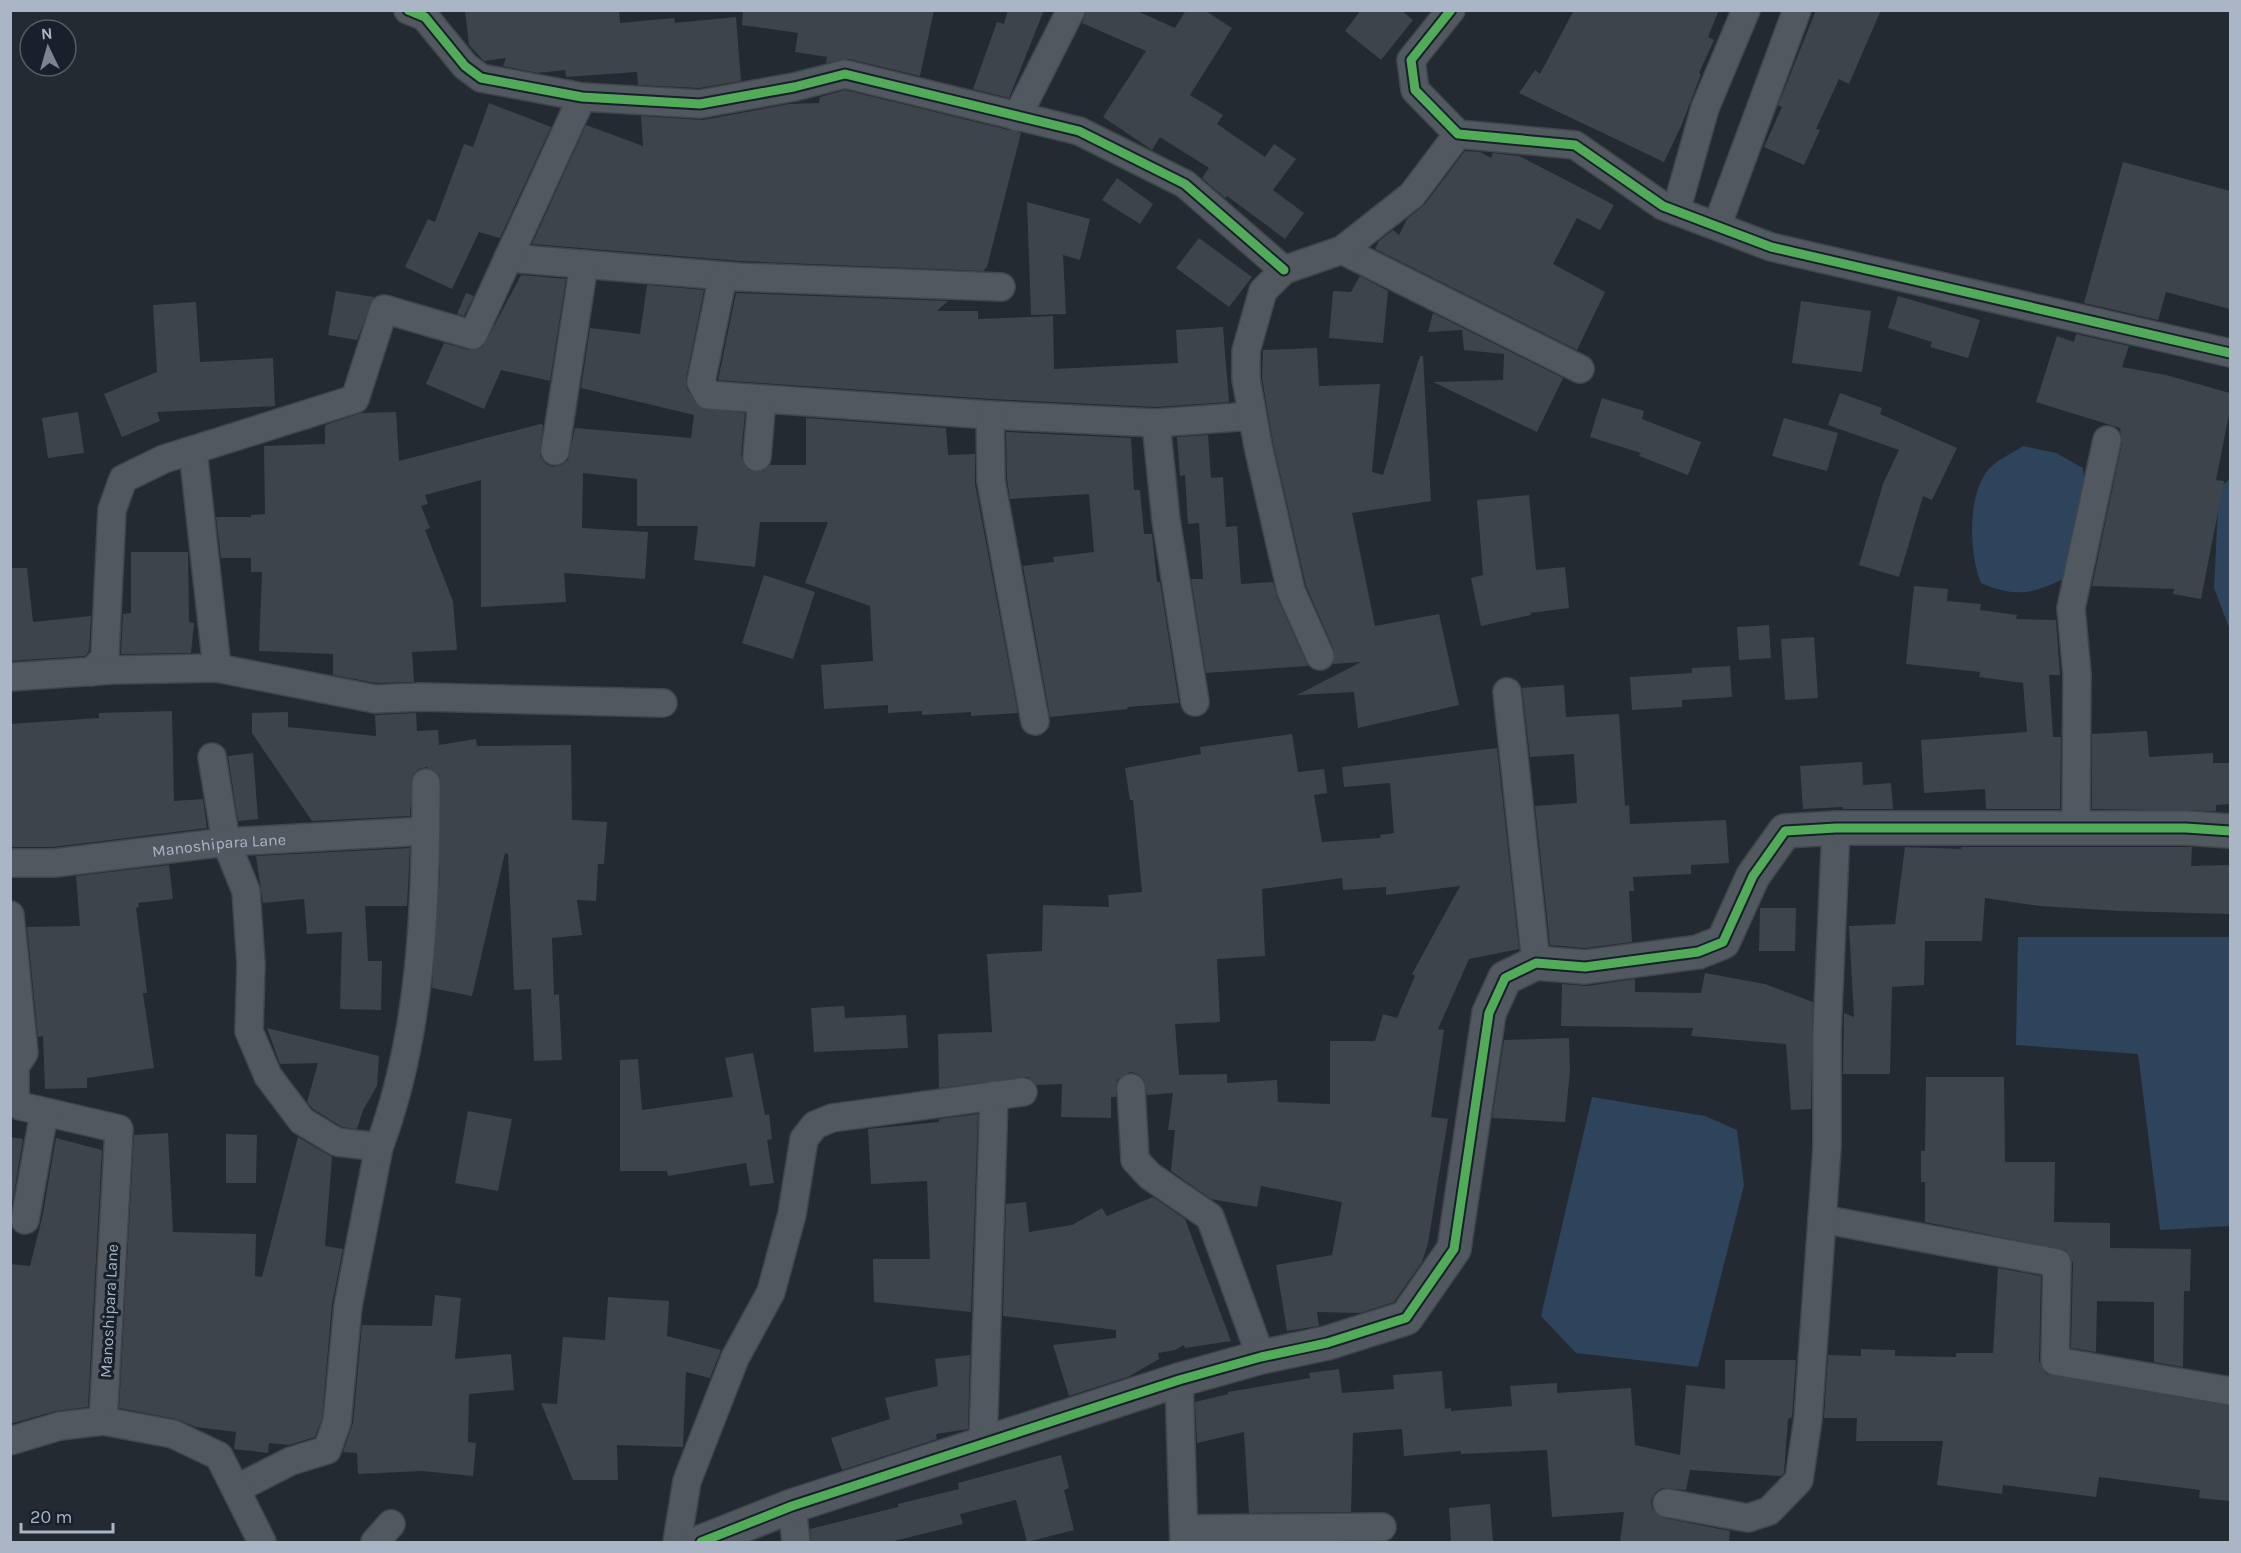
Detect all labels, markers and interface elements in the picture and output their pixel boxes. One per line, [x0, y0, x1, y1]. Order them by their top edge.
north arrow [18, 18, 78, 78]
text: N [40, 24, 53, 44]
street label: Manoshipara Lane [151, 829, 286, 860]
street label: Manoshipara Lane [96, 1243, 122, 1379]
scale bar [21, 1496, 112, 1534]
text: 20 m [30, 1506, 72, 1528]

